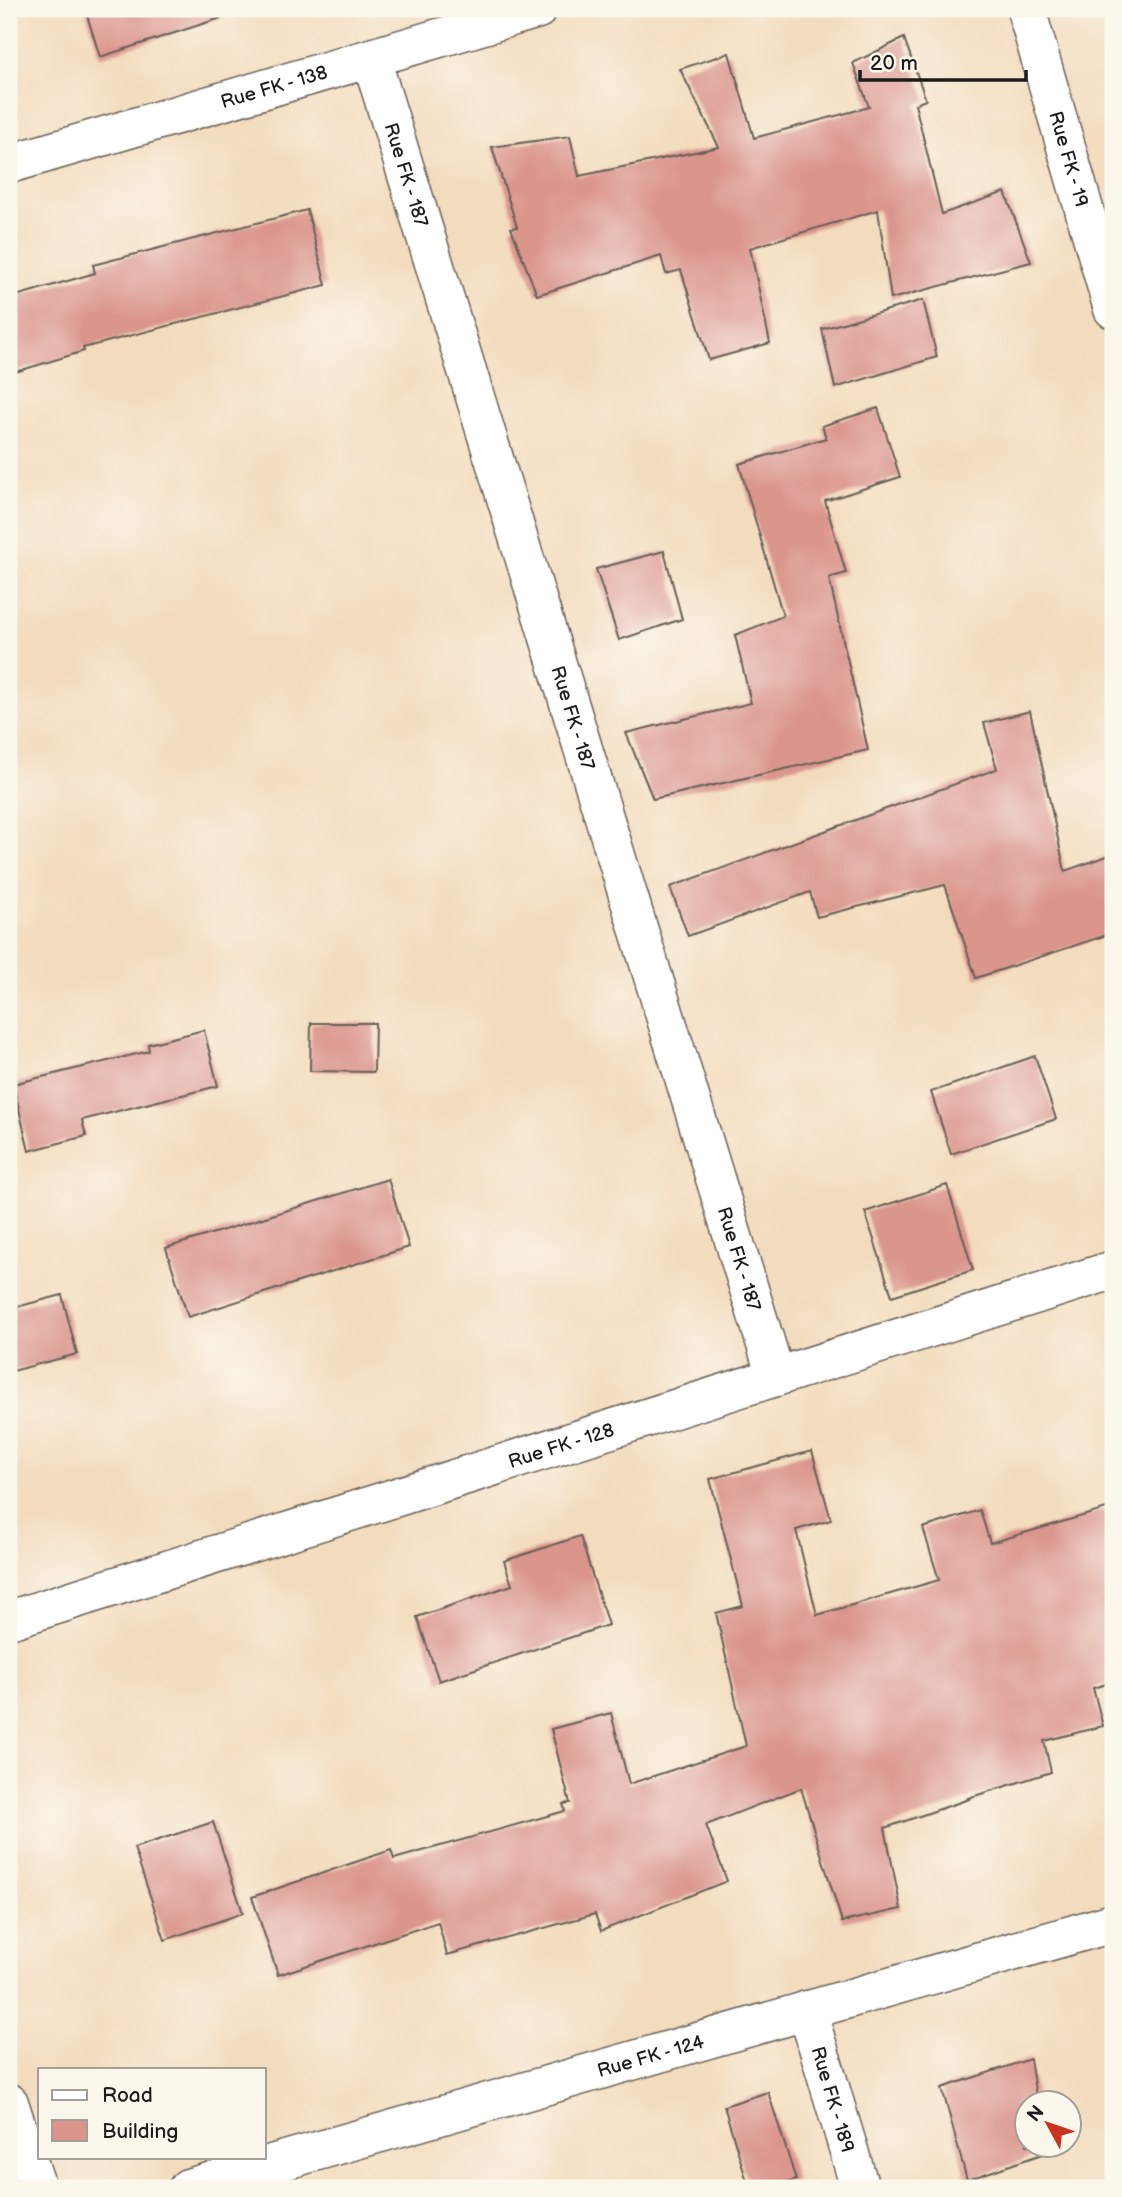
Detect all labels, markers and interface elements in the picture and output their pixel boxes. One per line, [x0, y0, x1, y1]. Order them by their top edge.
scale bar [860, 38, 1026, 82]
text: 20 m [870, 51, 918, 76]
street label: Rue FK - 138 [218, 61, 330, 114]
street label: Rue FK - 19 [1043, 109, 1093, 210]
street label: Rue FK - 187 [379, 120, 432, 231]
street label: Rue FK - 187 [545, 663, 599, 773]
street label: Rue FK - 187 [711, 1204, 765, 1315]
street label: Rue FK - 128 [506, 1419, 617, 1474]
street label: Rue FK - 124 [595, 2031, 707, 2083]
street label: Rue FK - 189 [805, 2044, 859, 2155]
legend [38, 2068, 266, 2158]
text: Road [102, 2083, 153, 2108]
north arrow [1014, 2088, 1084, 2158]
text: N [1023, 2101, 1050, 2127]
text: Building [102, 2119, 178, 2144]

